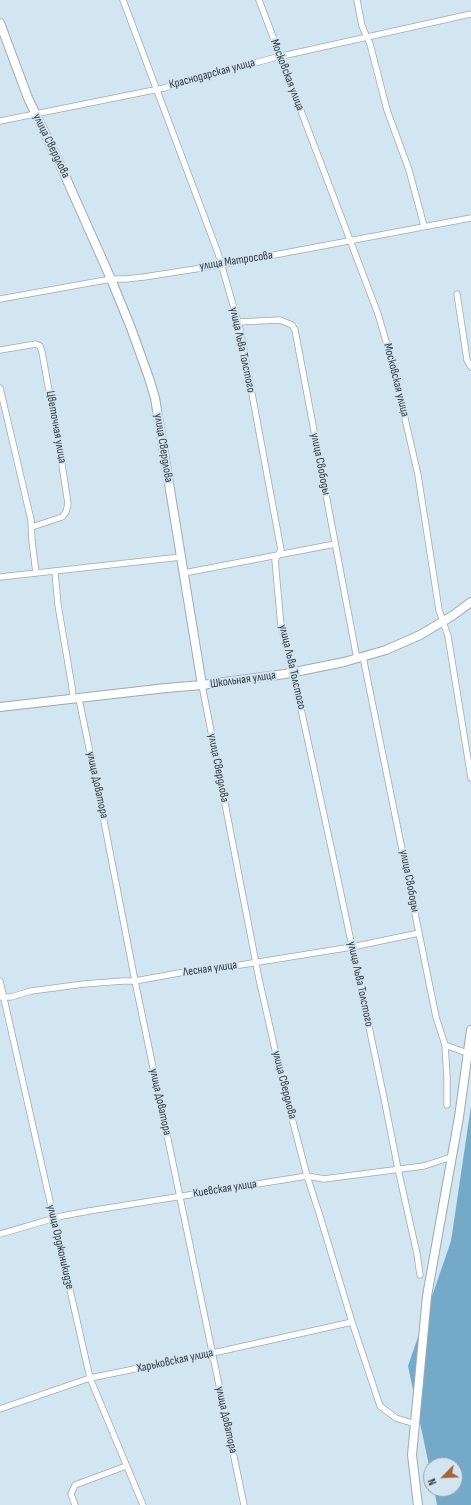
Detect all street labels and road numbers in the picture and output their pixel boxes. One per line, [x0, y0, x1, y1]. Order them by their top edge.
street label: Московская улица [267, 37, 307, 113]
street label: Краснодарская улица [168, 56, 256, 92]
street label: улица Свердлова [29, 112, 73, 180]
street label: улица Матросова [198, 248, 274, 274]
street label: улица Льва Толстого [226, 306, 258, 394]
street label: Московская улица [380, 342, 412, 418]
street label: Цветочная улица [43, 390, 69, 464]
street label: улица Свердлова [150, 412, 176, 484]
street label: улица Свободы [307, 432, 333, 496]
street label: улица Льва Толстого [275, 623, 309, 711]
street label: Школьная улица [209, 668, 277, 692]
street label: улица Свердлова [204, 732, 232, 804]
street label: улица Доватора [83, 750, 111, 820]
street label: улица Свободы [396, 849, 422, 913]
street label: улица Льва Толстого [344, 940, 376, 1028]
street label: Лесная улица [182, 958, 238, 980]
street label: улица Свердлова [269, 1049, 299, 1121]
street label: улица Доватора [146, 1067, 174, 1137]
street label: Киевская улица [192, 1177, 258, 1201]
street label: улица Орджоникидзе [43, 1203, 77, 1291]
street label: Харьковская улица [136, 1346, 214, 1376]
street label: улица Доватора [212, 1385, 240, 1455]

